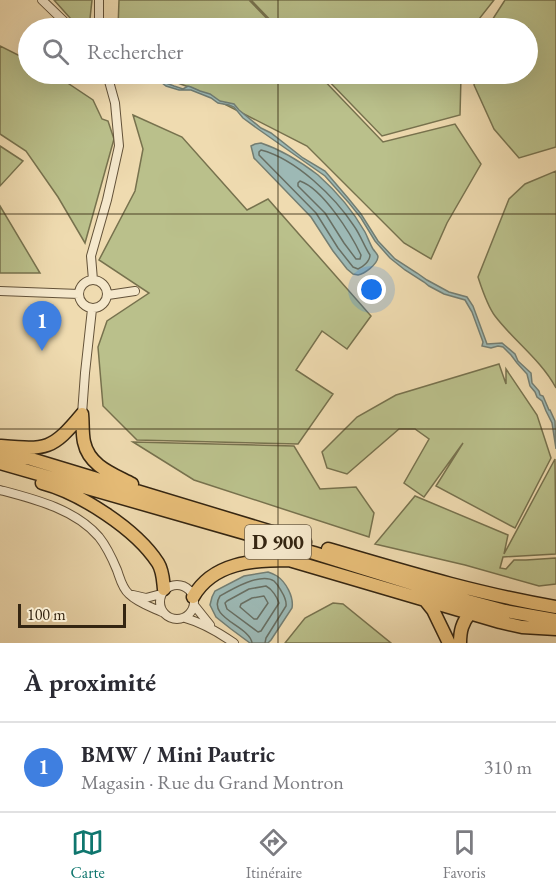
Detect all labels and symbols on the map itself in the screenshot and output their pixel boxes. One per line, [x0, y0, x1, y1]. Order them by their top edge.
your location [357, 275, 386, 304]
pin: 1 [22, 302, 62, 351]
road number: D 900 [245, 525, 311, 559]
scale bar [18, 601, 126, 628]

